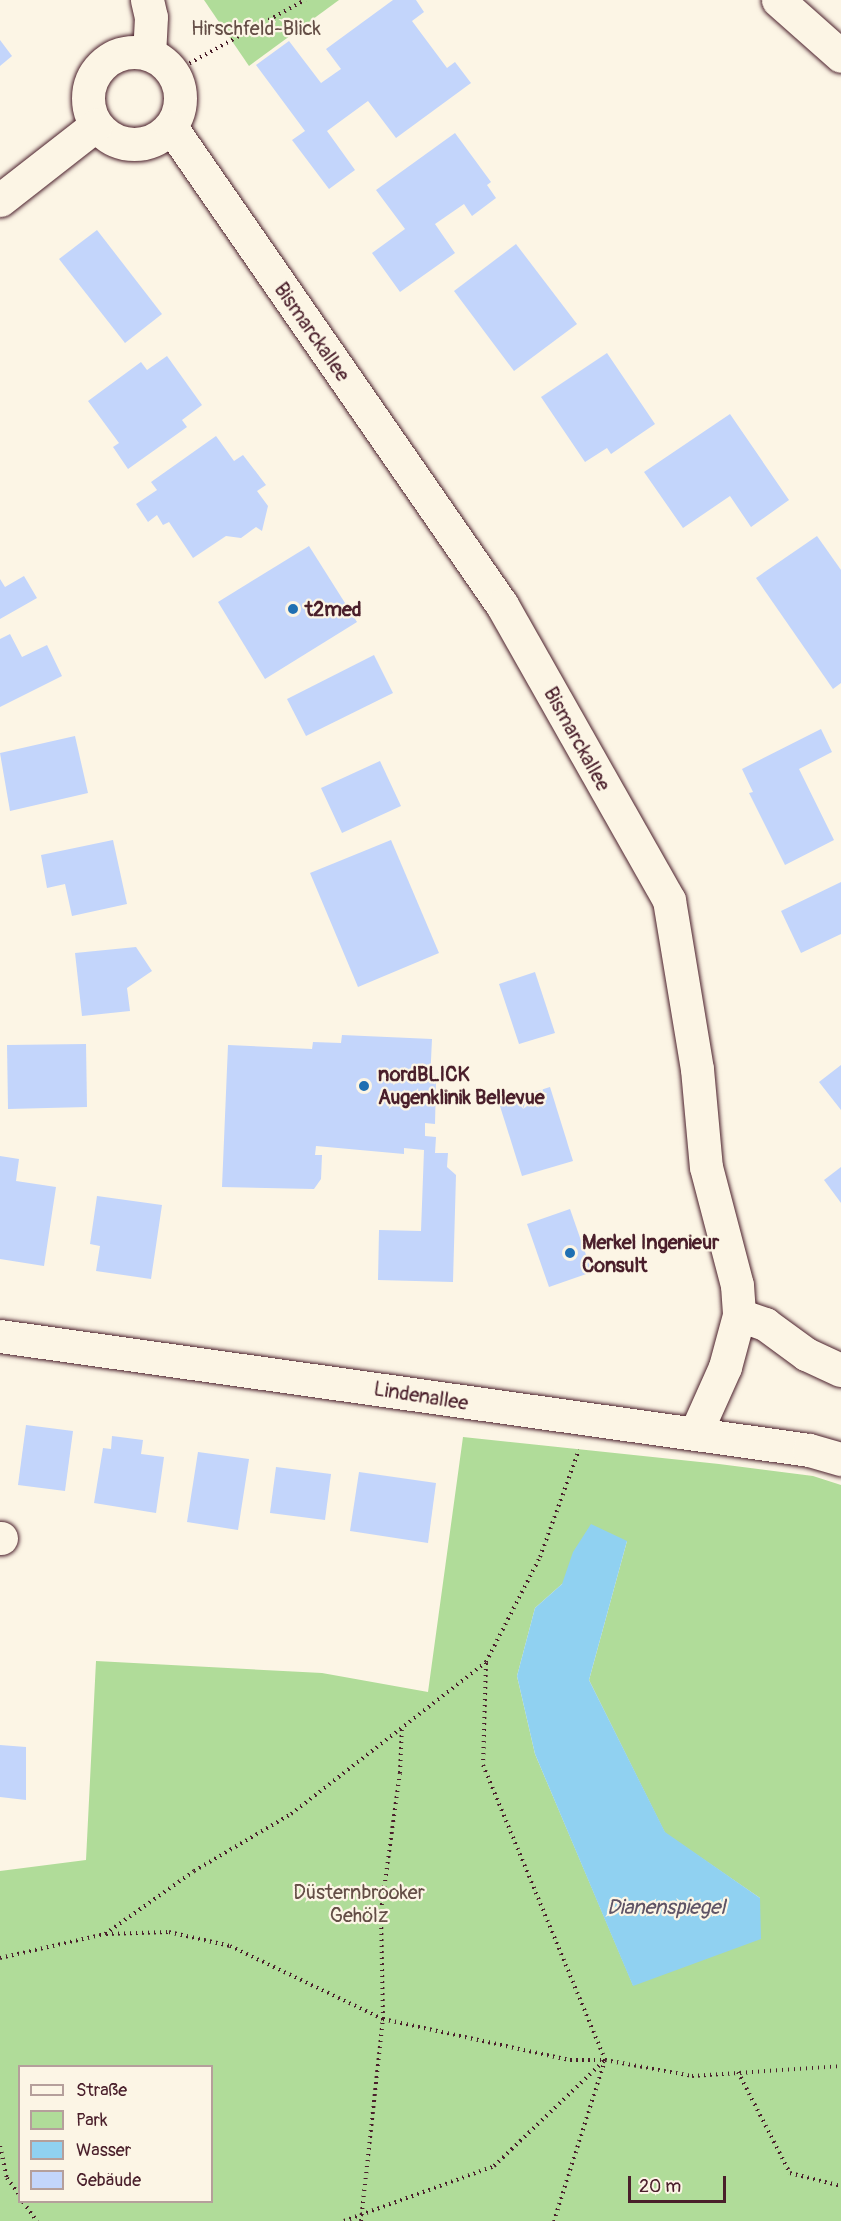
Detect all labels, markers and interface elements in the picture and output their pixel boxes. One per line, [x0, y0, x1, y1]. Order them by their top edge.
park label: Hirschfeld-Blick [191, 16, 321, 40]
street label: Bismarckallee [269, 278, 355, 386]
place label: t2med [305, 597, 362, 621]
marker: t2med [286, 602, 300, 616]
street label: Bismarckallee [539, 683, 615, 795]
place label: nordBLICK Augenklinik Bellevue [378, 1062, 545, 1109]
marker: nordBLICK Augenklinik Bellevue [355, 1077, 373, 1095]
place label: Merkel Ingenieur Consult [582, 1230, 719, 1277]
marker: Merkel Ingenieur Consult [563, 1246, 577, 1260]
street label: Lindenallee [372, 1377, 470, 1415]
park label: Düsternbrooker Gehölz [293, 1880, 425, 1927]
water label: Dianenspiegel [607, 1895, 725, 1921]
legend [18, 2065, 213, 2203]
text: Straße [76, 2079, 127, 2102]
text: Park [76, 2109, 108, 2132]
text: Wasser [76, 2139, 131, 2162]
scale bar [631, 2164, 728, 2202]
text: Gebäude [76, 2169, 141, 2192]
text: 20 m [639, 2175, 681, 2198]

